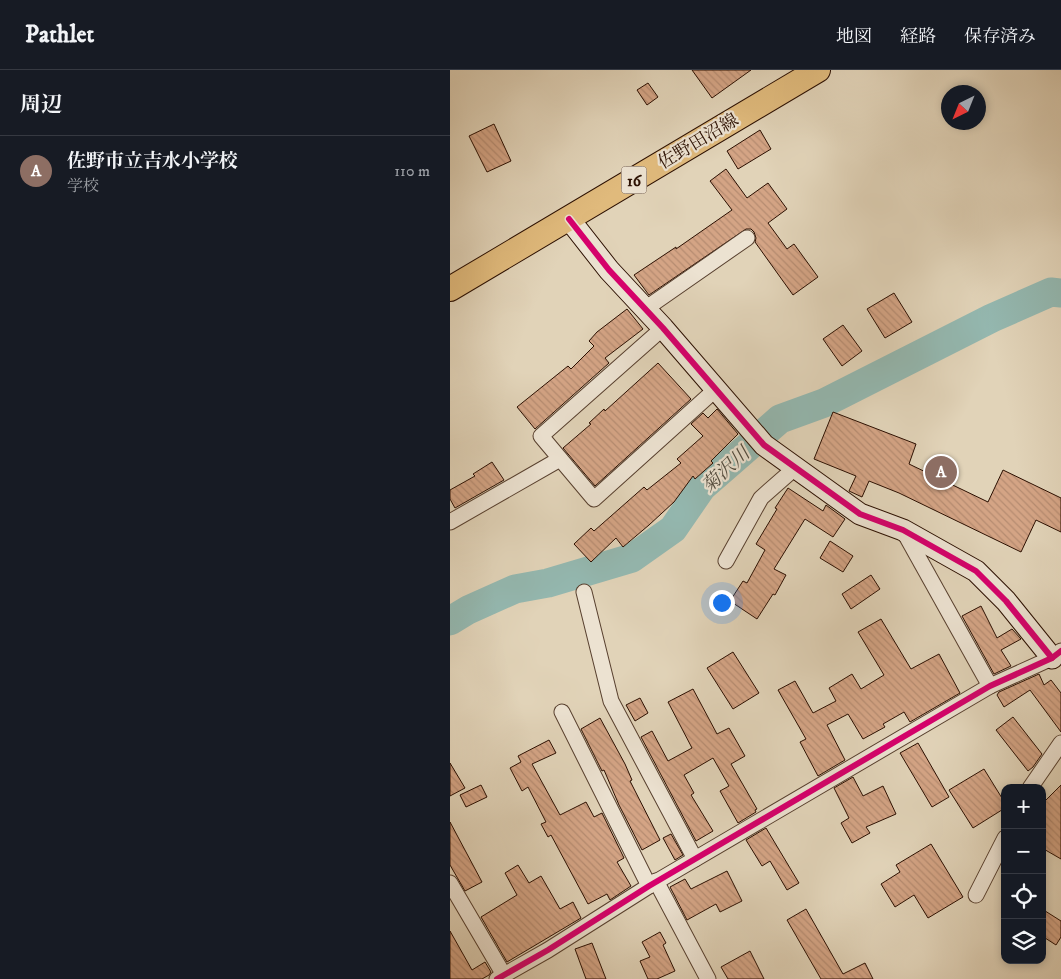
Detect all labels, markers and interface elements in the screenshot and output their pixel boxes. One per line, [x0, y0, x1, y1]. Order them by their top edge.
text: Pathlet [25, 20, 94, 50]
text: 地図 [836, 26, 872, 48]
text: 経路 [900, 26, 936, 48]
text: 保存済み [964, 26, 1036, 48]
north arrow [941, 85, 986, 130]
text: 周辺 [20, 92, 62, 118]
street label: 佐野田沼線 [654, 109, 743, 174]
text: 佐野市立吉水小学校 [67, 150, 238, 173]
text: A [31, 161, 41, 181]
text: 110 m [394, 161, 430, 181]
road number: 16 [622, 166, 646, 194]
text: 学校 [67, 176, 99, 196]
water label: 菊沢川 [697, 441, 756, 498]
pin: A [925, 453, 957, 491]
your location [709, 590, 735, 616]
map controls [1001, 784, 1046, 964]
button: + [1001, 784, 1046, 829]
button: − [1001, 829, 1046, 874]
button: locate [1001, 874, 1046, 919]
button: layers [1001, 919, 1046, 964]

